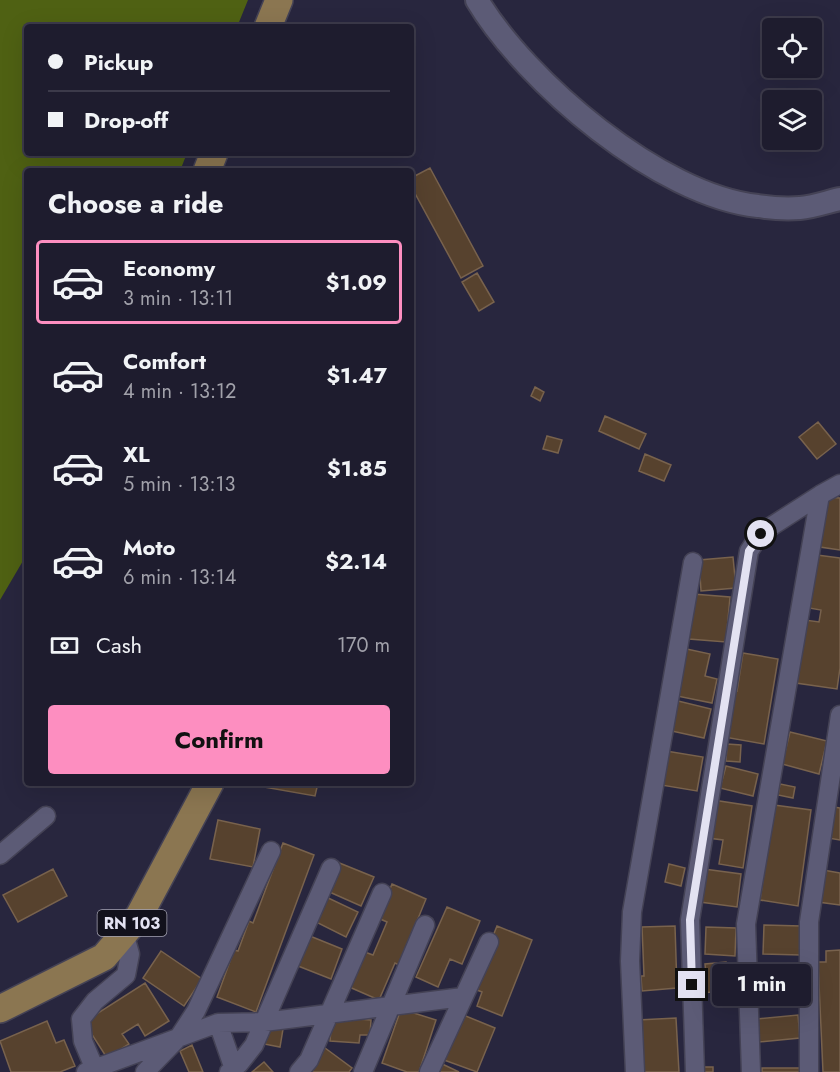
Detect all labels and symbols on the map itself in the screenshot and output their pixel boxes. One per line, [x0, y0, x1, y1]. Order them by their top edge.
route start [747, 520, 774, 547]
road number: RN 103 [98, 910, 166, 936]
callout: 1 min [713, 964, 812, 1006]
route end [678, 971, 705, 998]

